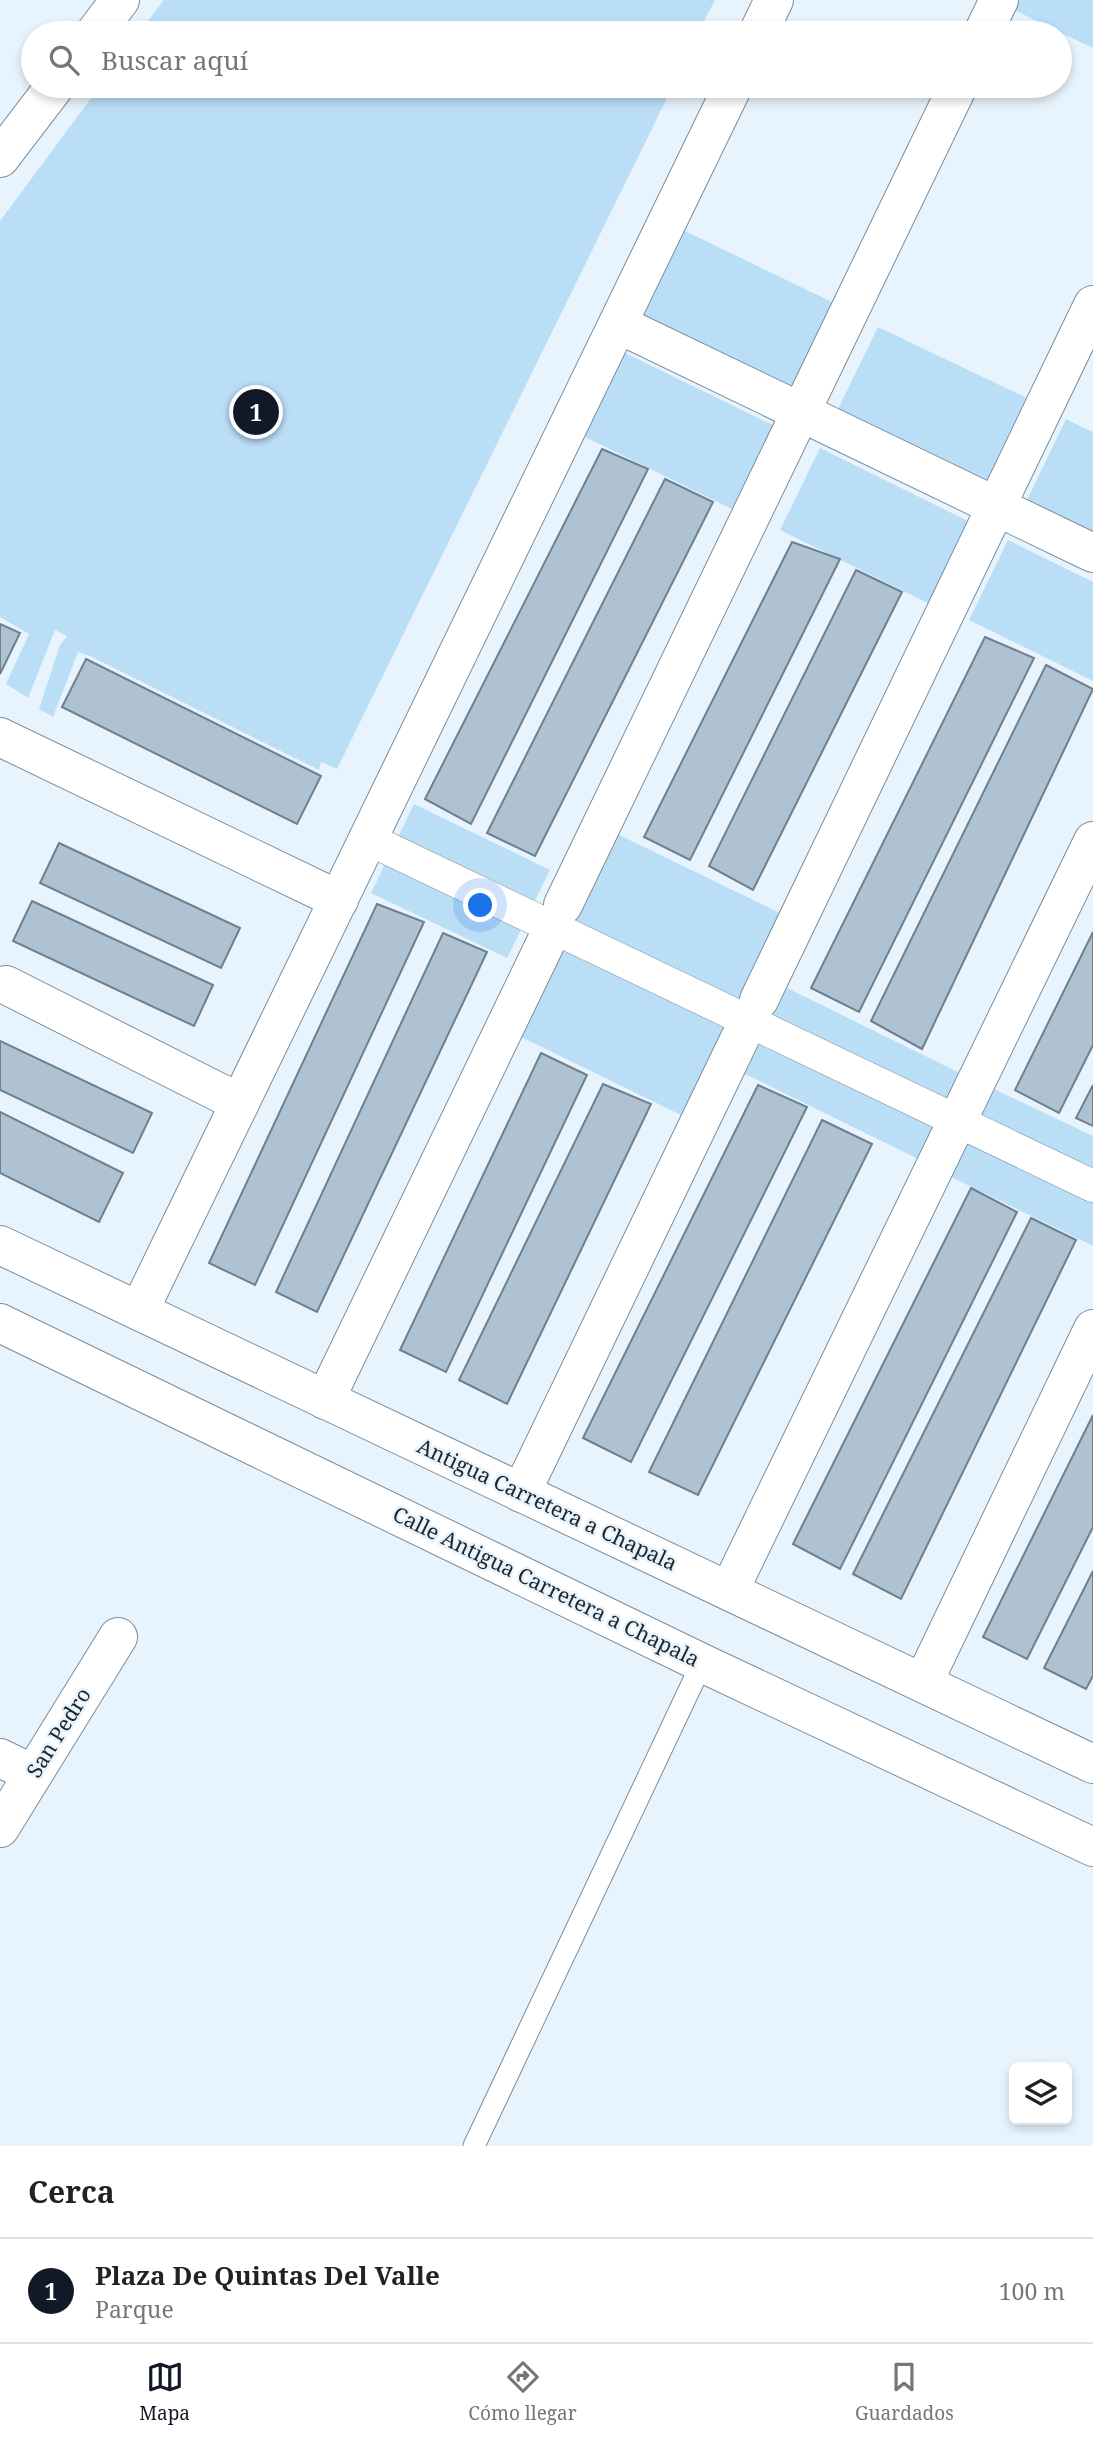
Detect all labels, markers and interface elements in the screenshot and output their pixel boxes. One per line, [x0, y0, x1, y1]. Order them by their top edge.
search box [21, 21, 1072, 98]
icon: search [45, 41, 83, 79]
text: Buscar aquí [101, 42, 248, 78]
pin: 1 [233, 386, 279, 438]
your location [463, 888, 497, 922]
street label: Antigua Carretera a Chapala [413, 1431, 682, 1577]
street label: Calle Antigua Carretera a Chapala [388, 1499, 705, 1673]
street label: San Pedro [19, 1682, 97, 1783]
map controls [1009, 2062, 1072, 2125]
button: layers [1009, 2062, 1072, 2125]
text: Cerca [28, 2171, 115, 2212]
text: Plaza De Quintas Del Valle [95, 2257, 440, 2293]
text: 1 [45, 2275, 58, 2307]
text: 100 m [999, 2275, 1065, 2307]
text: Parque [95, 2293, 174, 2325]
tab: Mapa [139, 2358, 190, 2426]
tab: Cómo llegar [468, 2358, 577, 2426]
tab: Guardados [855, 2358, 954, 2426]

